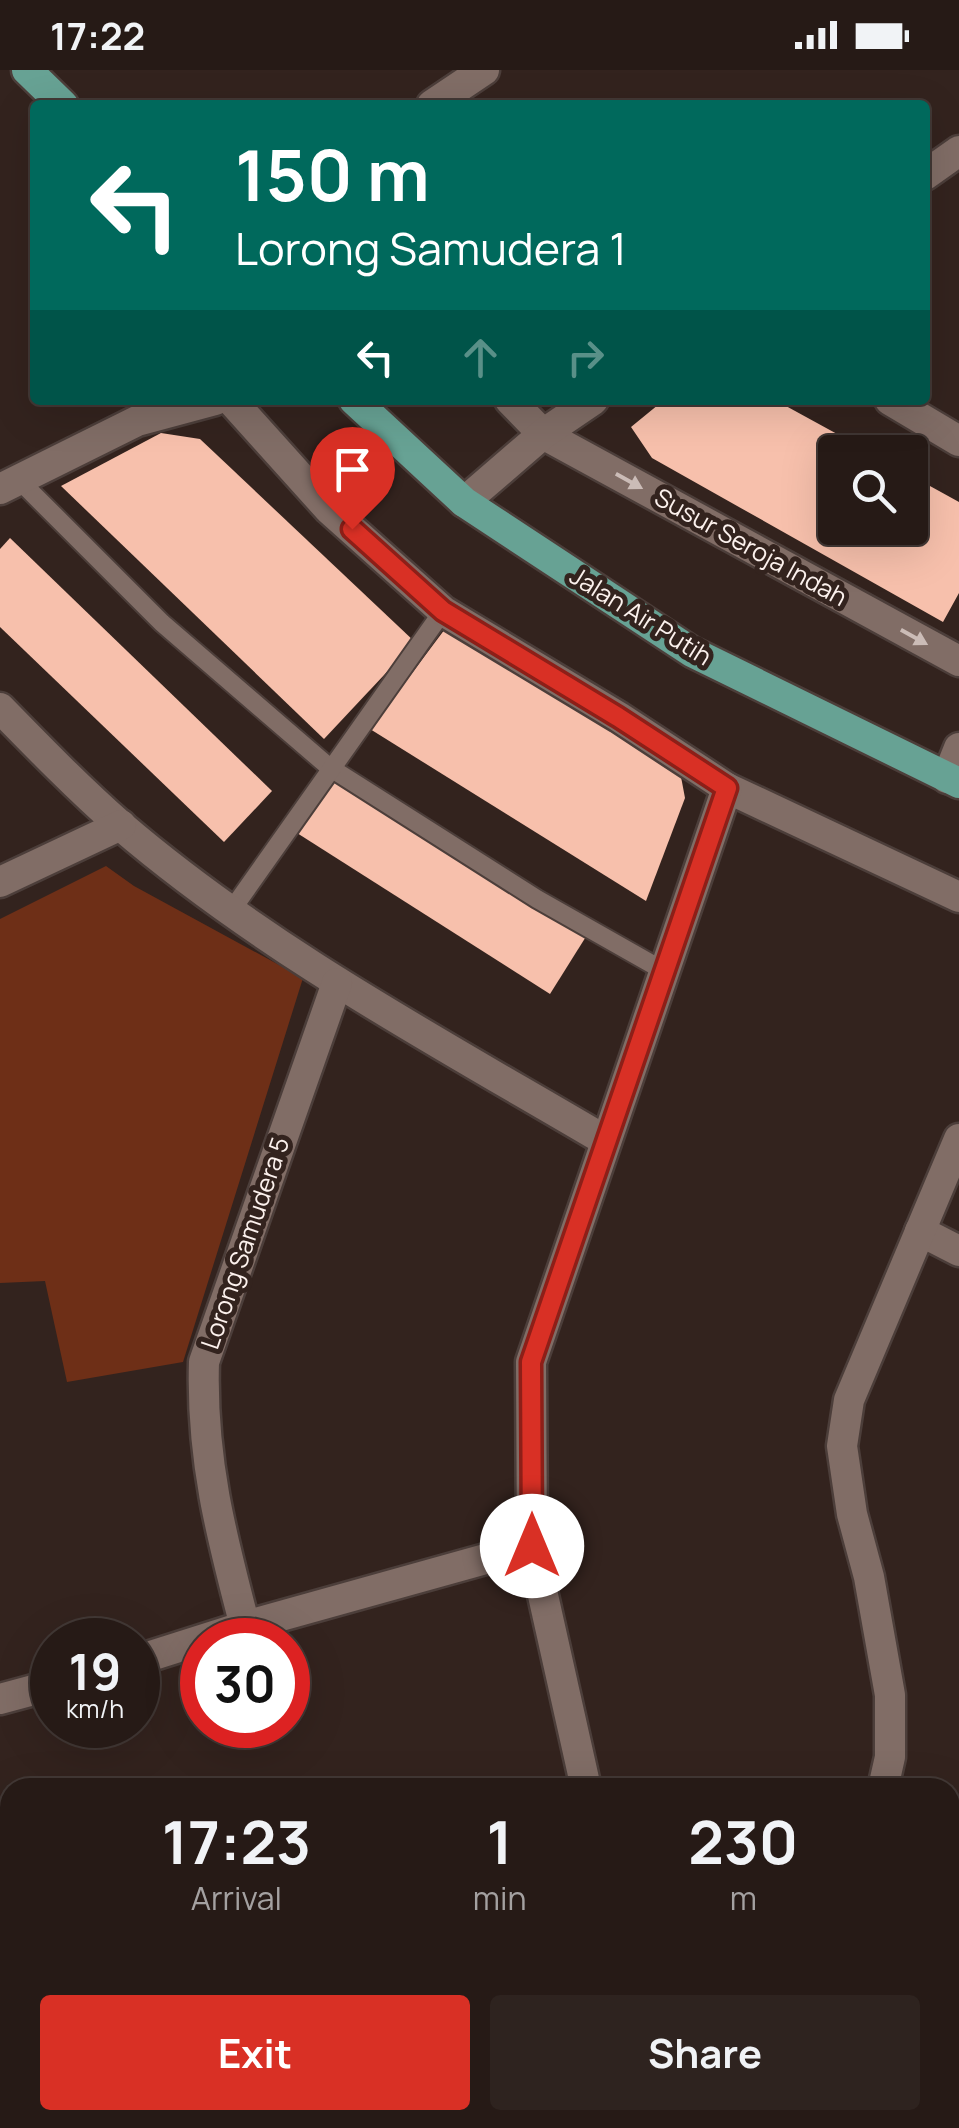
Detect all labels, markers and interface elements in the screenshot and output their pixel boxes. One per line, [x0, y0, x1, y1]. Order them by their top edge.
text: 17:22 [50, 9, 145, 61]
text: 150 m [235, 126, 430, 222]
icon: left [70, 140, 200, 270]
text: Lorong Samudera 1 [235, 217, 627, 279]
icon: left [348, 330, 403, 385]
icon: ahead [453, 330, 508, 385]
icon: right [558, 330, 613, 385]
pin [310, 427, 395, 530]
map controls [818, 435, 928, 545]
button: search [818, 435, 928, 545]
icon: arrive [325, 442, 380, 497]
one-way arrow [615, 471, 643, 489]
street label: Susur Seroja Indah [649, 479, 854, 614]
street label: Jalan Air Putih [564, 558, 719, 673]
one-way arrow [900, 627, 928, 645]
street label: Lorong Samudera 5 [192, 1132, 297, 1354]
position arrow [480, 1494, 584, 1598]
speed limit sign: 30 [180, 1618, 310, 1748]
text: 19 [69, 1637, 121, 1705]
text: km/h [66, 1691, 124, 1726]
text: 17:23 [162, 1800, 311, 1882]
text: 1 [487, 1800, 513, 1882]
text: 230 [688, 1800, 798, 1882]
text: Arrival [191, 1876, 282, 1920]
text: min [473, 1876, 526, 1920]
text: m [730, 1876, 757, 1920]
button: Exit [40, 1995, 470, 2110]
button: Share [490, 1995, 920, 2110]

